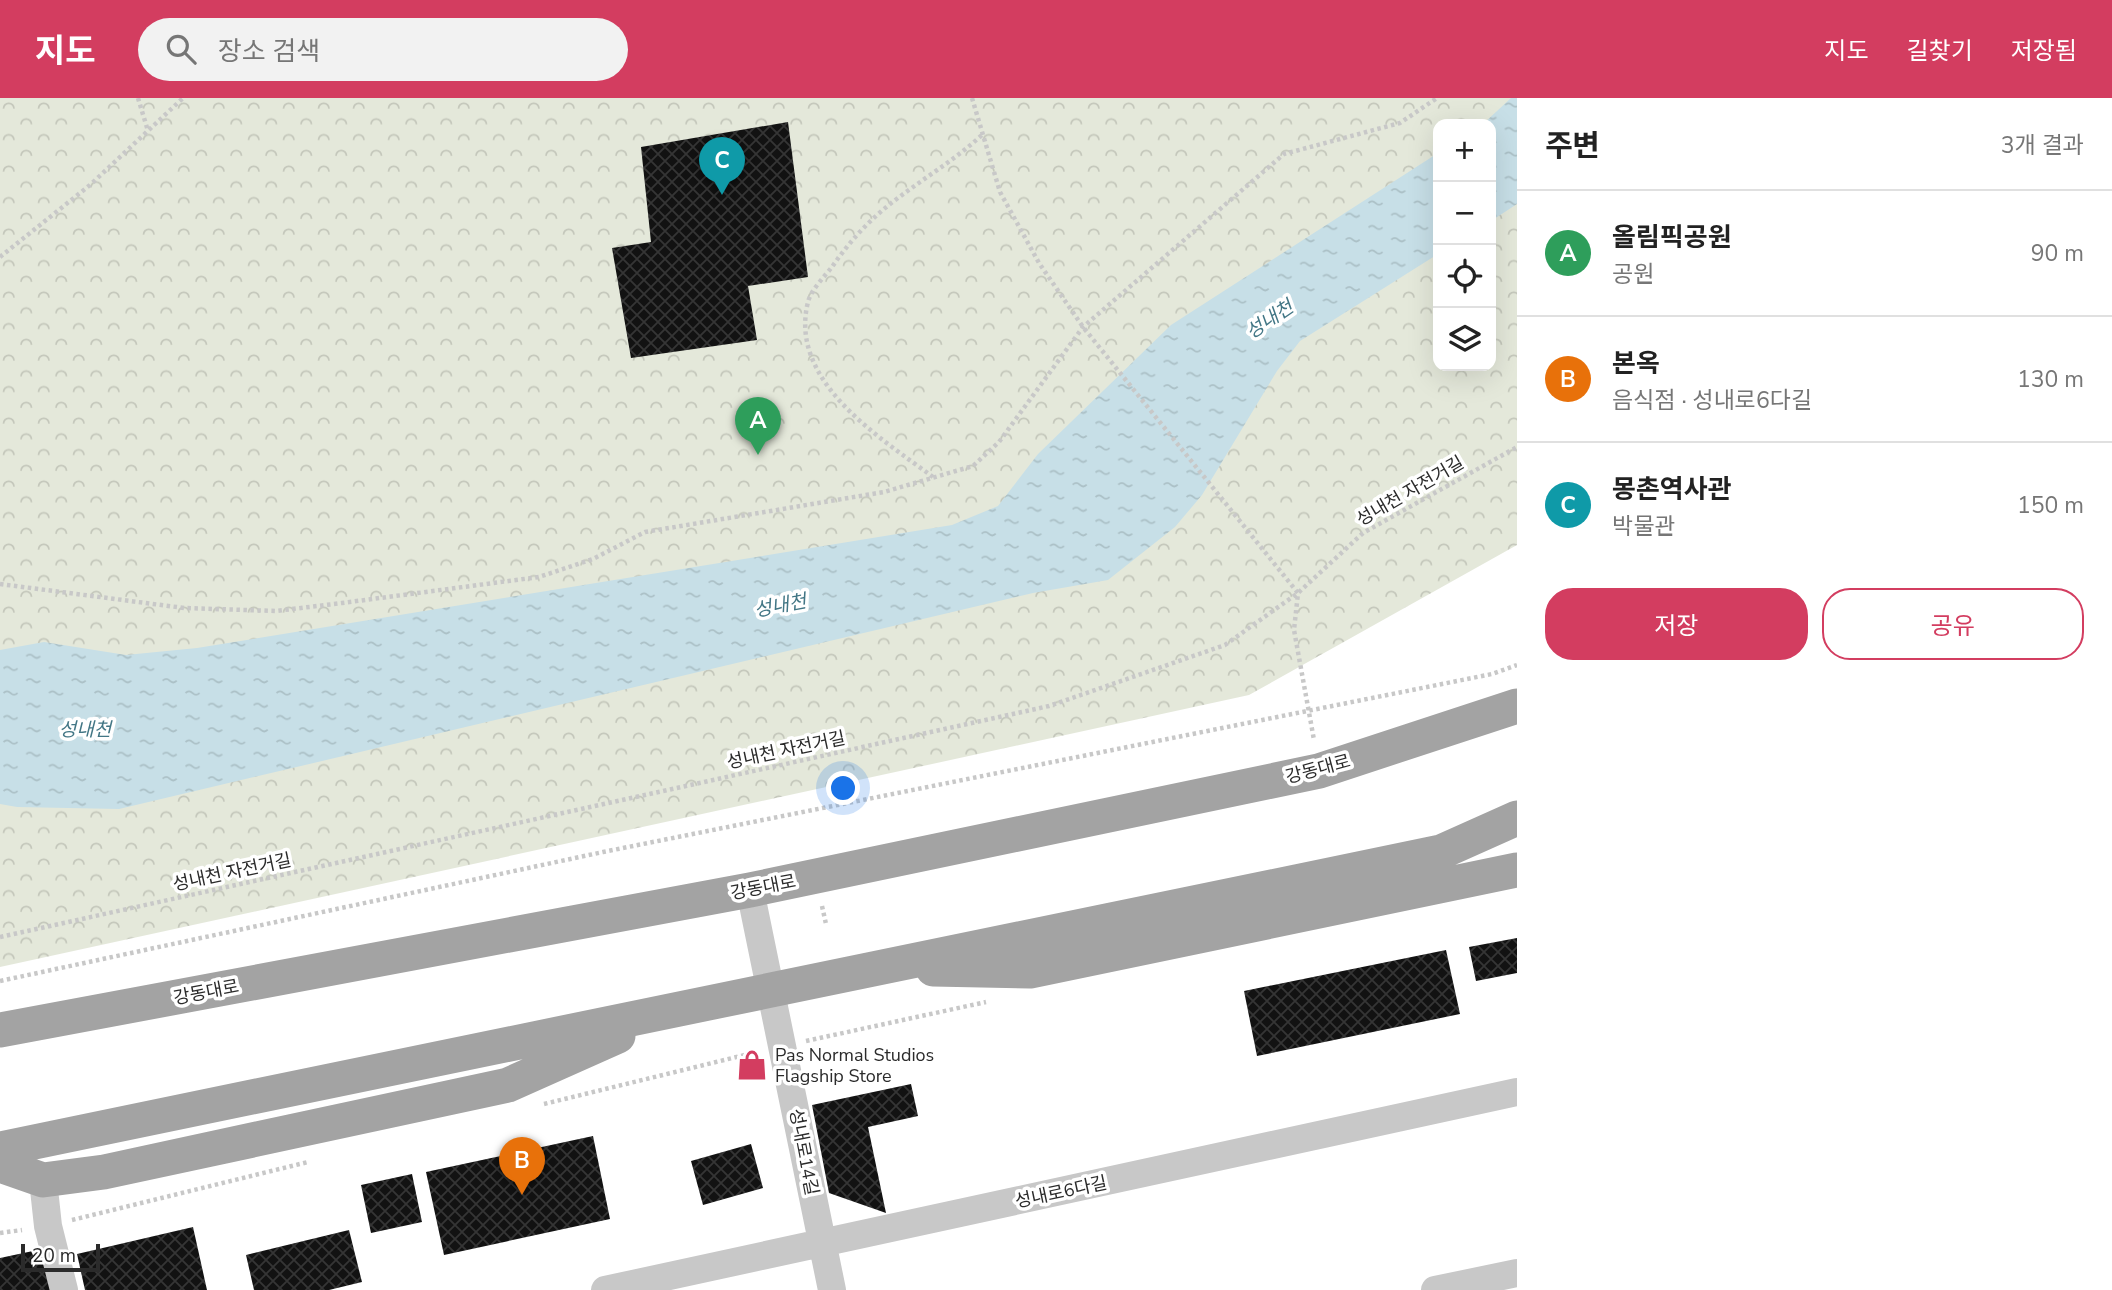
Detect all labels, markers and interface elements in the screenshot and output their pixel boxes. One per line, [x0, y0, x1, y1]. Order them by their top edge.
search box [138, 18, 628, 81]
text: 지도 [35, 29, 96, 74]
icon: search [162, 30, 200, 68]
text: 장소 검색 [218, 34, 320, 69]
text: 지도 [1824, 35, 1869, 67]
text: 길찾기 [1907, 35, 1973, 67]
text: 저장됨 [2011, 35, 2077, 67]
map controls [1433, 119, 1496, 371]
button: + [1433, 119, 1496, 182]
text: 주변 [1545, 126, 1600, 167]
text: 3개 결과 [2001, 130, 2084, 161]
pin: C [699, 137, 745, 195]
button: − [1433, 182, 1496, 245]
text: 올림픽공원 [1612, 220, 1732, 255]
text: A [1559, 238, 1577, 269]
text: 90 m [2031, 238, 2084, 269]
button: locate [1433, 245, 1496, 308]
text: 공원 [1612, 259, 1654, 290]
water label: 성내천 [1241, 294, 1300, 345]
button: layers [1433, 308, 1496, 371]
text: 본옥 [1612, 346, 1660, 381]
text: B [1560, 364, 1576, 395]
text: 130 m [2017, 364, 2084, 395]
text: 음식점 · 성내로6다길 [1612, 385, 1812, 416]
pin: A [735, 397, 781, 455]
street label: 성내천 자전거길 [1352, 450, 1468, 532]
text: 몽촌역사관 [1612, 472, 1732, 507]
text: C [1560, 490, 1576, 521]
text: 150 m [2017, 490, 2084, 521]
text: 박물관 [1612, 511, 1675, 542]
water label: 성내천 [752, 588, 810, 624]
button: 저장 [1545, 588, 1808, 660]
button: 공유 [1822, 588, 2084, 660]
water label: 성내천 [59, 717, 113, 743]
street label: 성내천 자전거길 [725, 726, 847, 774]
street label: 강동대로 [1283, 749, 1353, 789]
your location [826, 771, 860, 805]
street label: 성내천 자전거길 [171, 848, 293, 896]
street label: 강동대로 [728, 869, 798, 905]
street label: 강동대로 [171, 974, 241, 1010]
place label: Pas Normal Studios Flagship Store [775, 1043, 934, 1088]
shop icon: Pas Normal Studios Flagship Store [735, 1048, 769, 1082]
street label: 성내로14길 [784, 1107, 824, 1197]
pin: B [499, 1137, 545, 1195]
street label: 성내로6다길 [1013, 1171, 1109, 1213]
scale bar [21, 1241, 100, 1273]
text: 20 m [32, 1243, 76, 1269]

